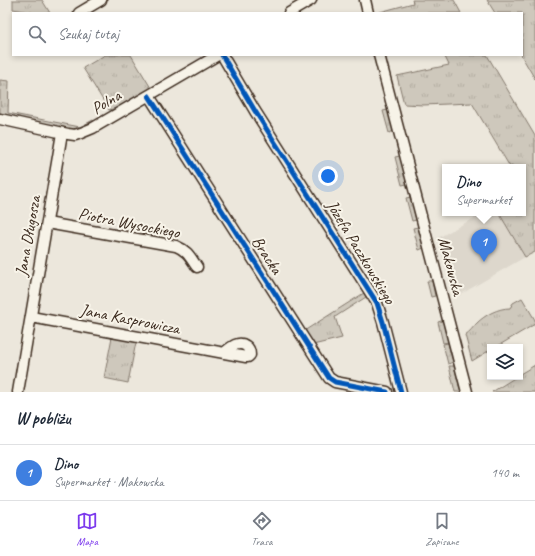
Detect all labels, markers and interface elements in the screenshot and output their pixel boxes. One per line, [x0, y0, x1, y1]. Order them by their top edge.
search box [12, 12, 523, 56]
icon: search [26, 23, 48, 45]
text: Szukaj tutaj [58, 25, 119, 44]
street label: Polna [87, 84, 126, 119]
popup [442, 164, 526, 216]
your location [318, 166, 338, 186]
text: Dino [456, 173, 481, 192]
street label: Jana Długosza [10, 192, 46, 279]
text: Supermarket [456, 192, 512, 208]
street label: Józefa Paczkowskiego [321, 195, 401, 309]
street label: Piotra Wysockiego [77, 203, 182, 243]
pin: 1 [471, 229, 497, 262]
street label: Bracka [247, 232, 288, 279]
street label: Makowska [433, 234, 469, 299]
street label: Jana Kasprowicza [77, 299, 184, 339]
map controls [487, 344, 523, 380]
button: layers [487, 344, 523, 380]
text: W pobliżu [16, 408, 71, 429]
text: Dino [54, 455, 78, 474]
text: 1 [26, 465, 32, 481]
text: 140 m [491, 465, 519, 481]
text: Supermarket · Makowska [54, 474, 164, 490]
tab: Mapa [76, 510, 98, 548]
tab: Trasa [251, 510, 273, 548]
tab: Zapisane [425, 510, 459, 548]

